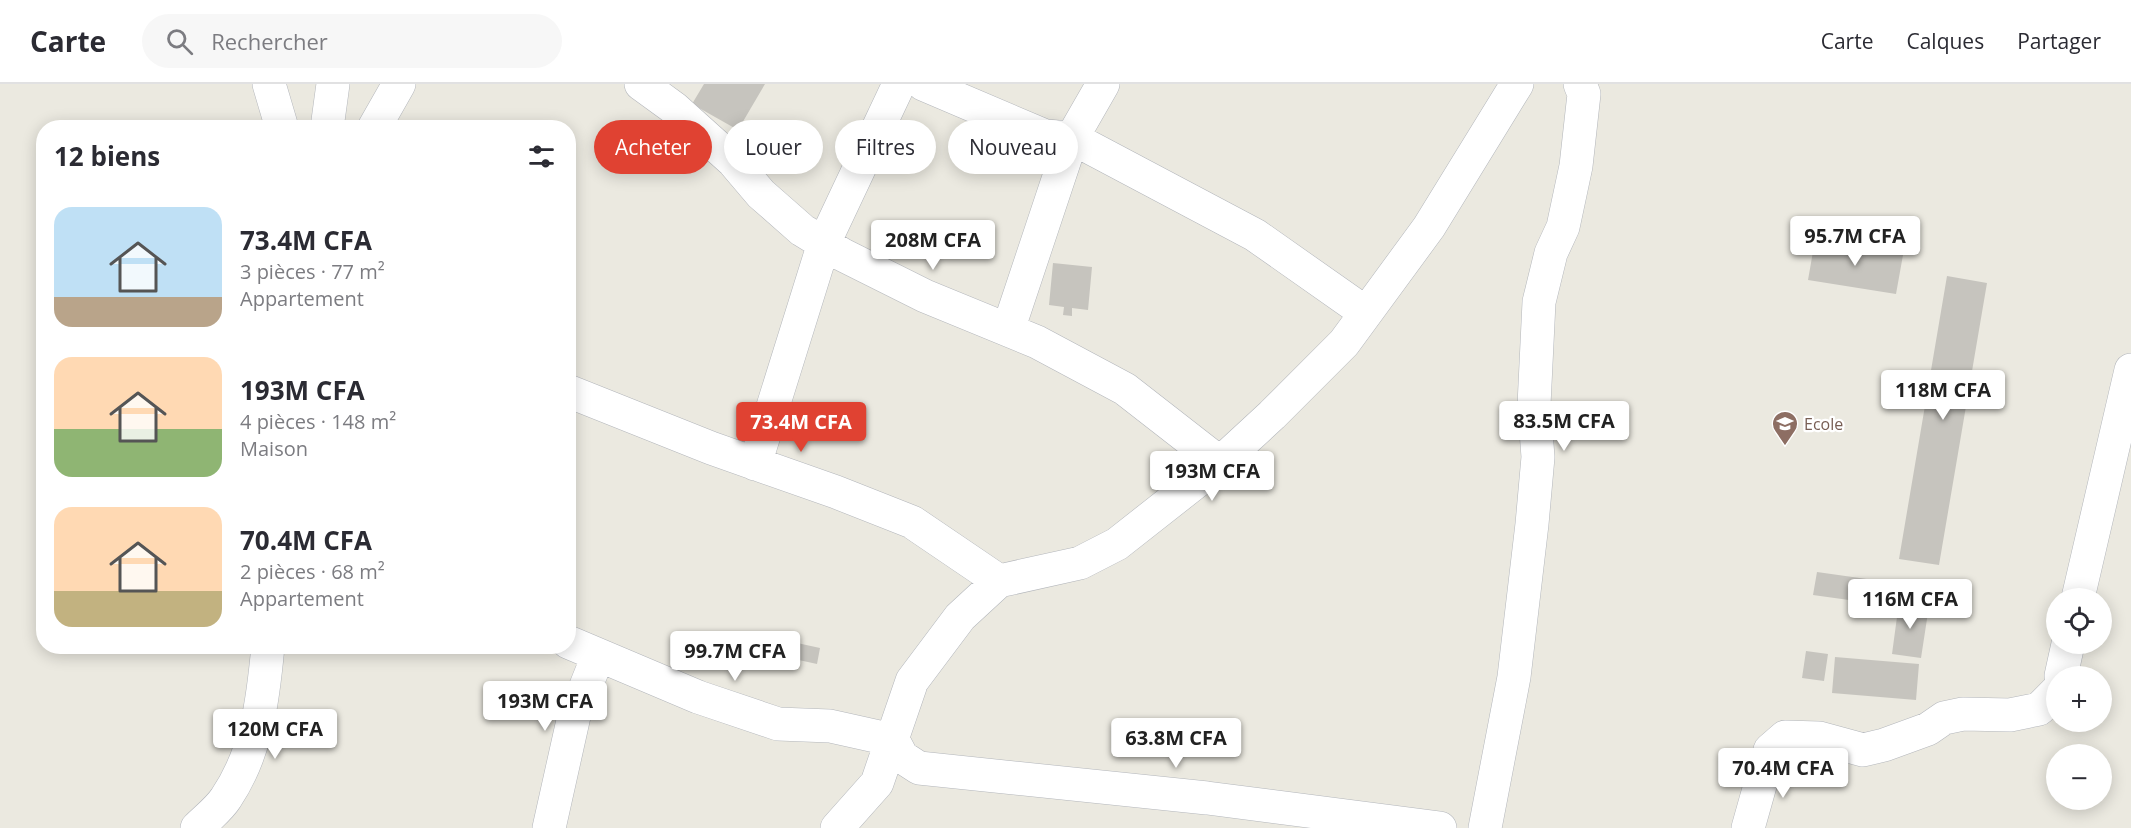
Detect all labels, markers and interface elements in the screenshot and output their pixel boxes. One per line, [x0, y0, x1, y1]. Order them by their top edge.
search box [142, 14, 562, 68]
text: Carte [30, 22, 106, 60]
icon: search [163, 25, 196, 58]
text: Rechercher [211, 26, 328, 56]
text: Carte [1821, 27, 1873, 55]
text: Calques [1906, 27, 1984, 55]
text: Partager [2017, 27, 2101, 55]
chip: Acheter [594, 120, 712, 174]
chip: Louer [724, 120, 823, 174]
chip: Filtres [835, 120, 936, 174]
chip: Nouveau [948, 120, 1078, 174]
text: 12 biens [54, 138, 160, 174]
icon: filters [525, 140, 558, 173]
pin: 95.7M CFA [1786, 216, 1924, 267]
pin: 208M CFA [871, 220, 995, 271]
text: 73.4M CFA [240, 222, 372, 258]
text: 95.7M CFA [1804, 222, 1906, 249]
text: 208M CFA [885, 226, 981, 253]
icon: home [102, 231, 174, 303]
text: 3 pièces · 77 m² [240, 258, 385, 285]
text: Appartement [240, 285, 364, 312]
pin: 118M CFA [1881, 370, 2005, 421]
text: 193M CFA [240, 372, 365, 408]
text: 118M CFA [1895, 376, 1991, 403]
icon: home [102, 381, 174, 453]
pin: 83.5M CFA [1495, 401, 1633, 452]
pin: 73.4M CFA [732, 402, 870, 453]
text: 83.5M CFA [1513, 407, 1615, 434]
text: 4 pièces · 148 m² [240, 408, 396, 435]
text: 73.4M CFA [750, 408, 852, 435]
school or university icon: Ecole [1770, 409, 1800, 447]
place label: Ecole [1804, 413, 1843, 435]
text: Maison [240, 435, 308, 462]
pin: 193M CFA [1150, 451, 1274, 502]
text: 193M CFA [1164, 457, 1260, 484]
text: 70.4M CFA [240, 522, 372, 558]
icon: home [102, 531, 174, 603]
text: 2 pièces · 68 m² [240, 558, 385, 585]
pin: 116M CFA [1848, 579, 1972, 630]
text: Appartement [240, 585, 364, 612]
text: 116M CFA [1862, 585, 1958, 612]
map controls [2046, 588, 2112, 810]
button: locate [2046, 588, 2112, 654]
pin: 99.7M CFA [666, 631, 804, 682]
text: 99.7M CFA [684, 637, 786, 664]
button: + [2046, 666, 2112, 732]
pin: 193M CFA [483, 681, 607, 732]
text: 193M CFA [497, 687, 593, 714]
pin: 120M CFA [213, 709, 337, 760]
text: 120M CFA [227, 715, 323, 742]
pin: 63.8M CFA [1107, 718, 1245, 769]
text: 63.8M CFA [1125, 724, 1227, 751]
button: − [2046, 744, 2112, 810]
pin: 70.4M CFA [1714, 748, 1852, 799]
text: 70.4M CFA [1732, 754, 1834, 781]

